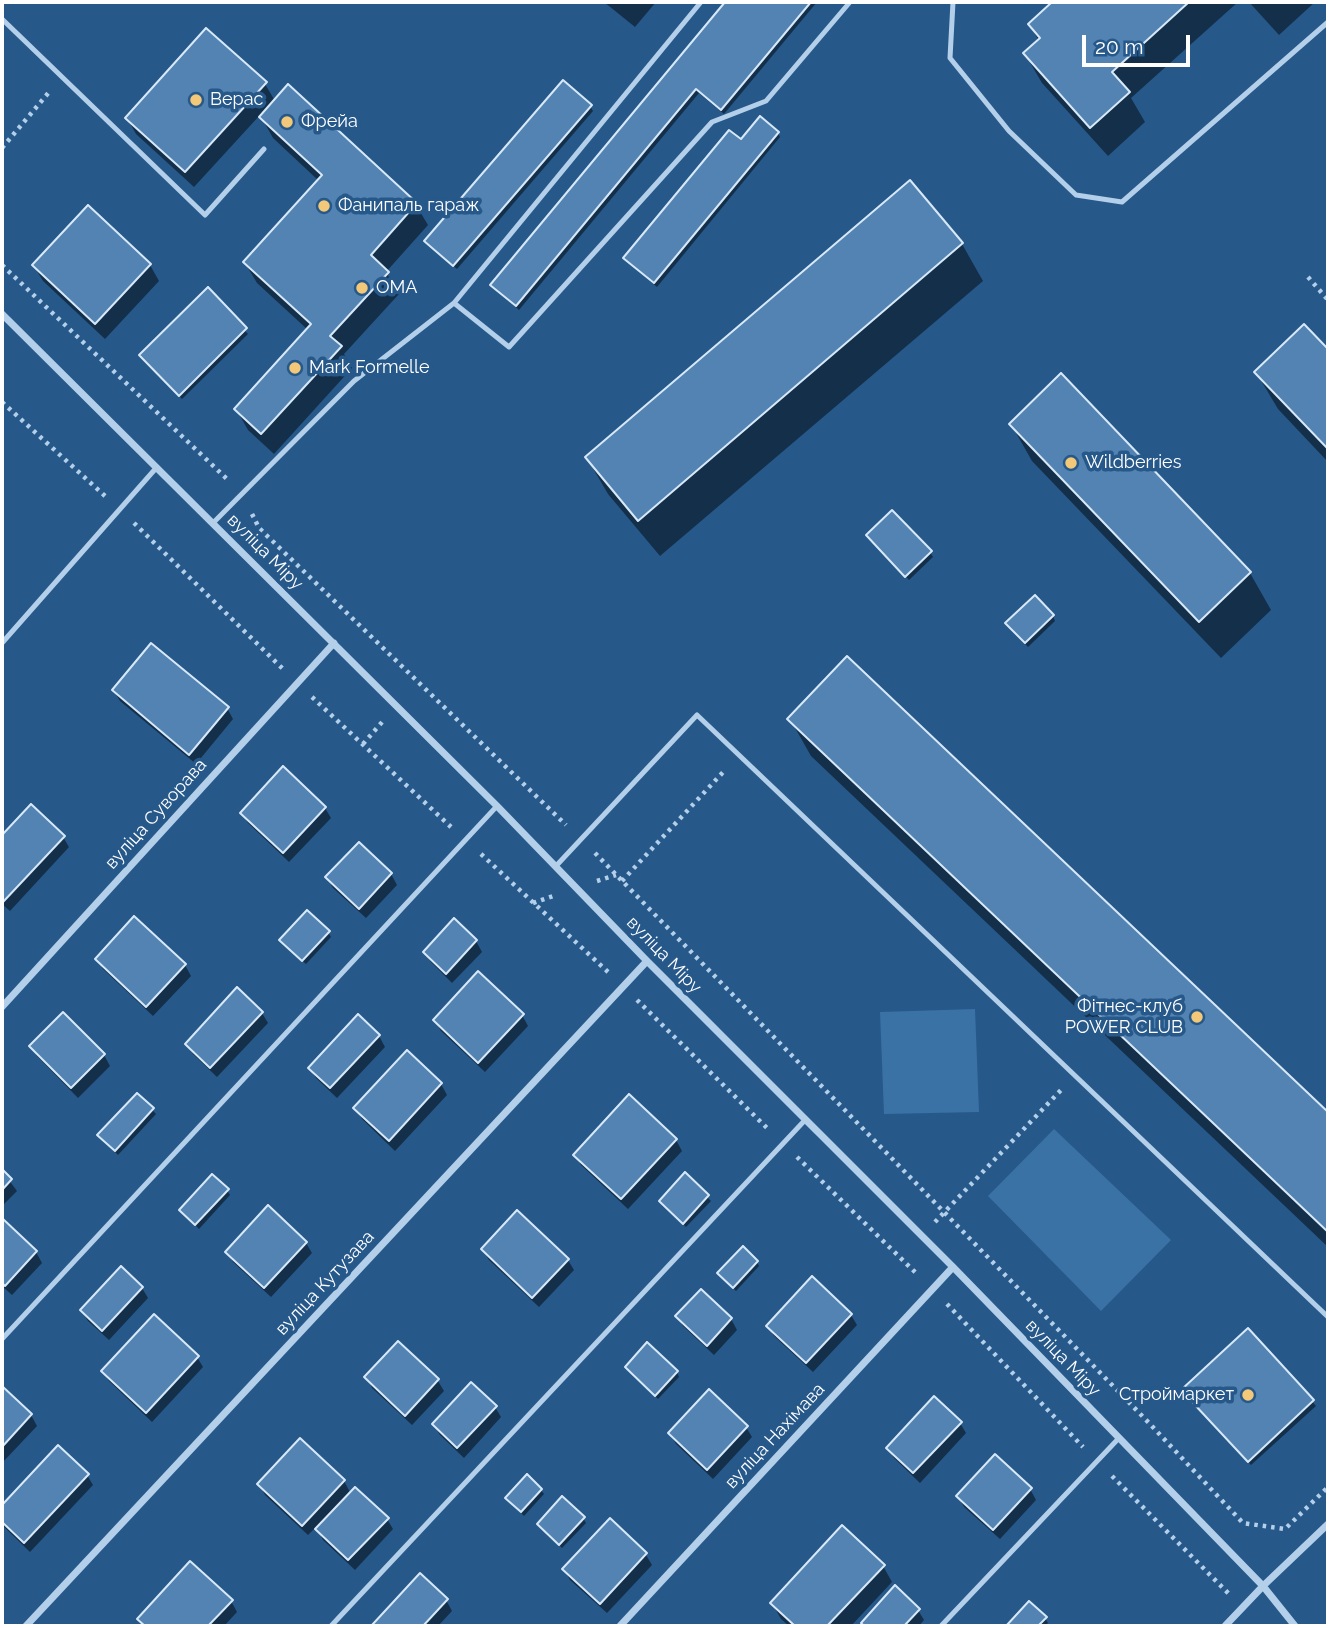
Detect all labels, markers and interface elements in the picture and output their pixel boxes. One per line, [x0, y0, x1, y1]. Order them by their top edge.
scale bar [1085, 21, 1194, 65]
text: 20 m [1095, 34, 1143, 59]
place label: Верас [210, 89, 263, 111]
marker: Верас [188, 92, 204, 108]
place label: Фрейа [301, 111, 358, 133]
marker: Фрейа [279, 114, 295, 130]
place label: Фанипаль гараж [338, 195, 479, 217]
marker: Фанипаль гараж [316, 198, 332, 214]
place label: ОМА [376, 277, 417, 299]
marker: ОМА [354, 280, 370, 296]
place label: Mark Formelle [309, 357, 429, 379]
marker: Mark Formelle [287, 360, 303, 376]
place label: Wildberries [1085, 452, 1181, 474]
marker: Wildberries [1063, 455, 1079, 471]
street label: вуліца Міру [222, 509, 308, 595]
street label: вуліца Суворава [101, 754, 211, 874]
street label: вуліца Міру [622, 912, 706, 998]
place label: Фітнес-клуб POWER CLUB [1065, 996, 1183, 1038]
marker: Фітнес-клуб POWER CLUB [1189, 1009, 1205, 1025]
street label: вуліца Кутузава [271, 1226, 379, 1340]
street label: вуліца Міру [1021, 1315, 1105, 1401]
street label: вуліца Нахімава [721, 1379, 829, 1493]
place label: Строймаркет [1119, 1384, 1234, 1406]
marker: Строймаркет [1240, 1387, 1256, 1403]

